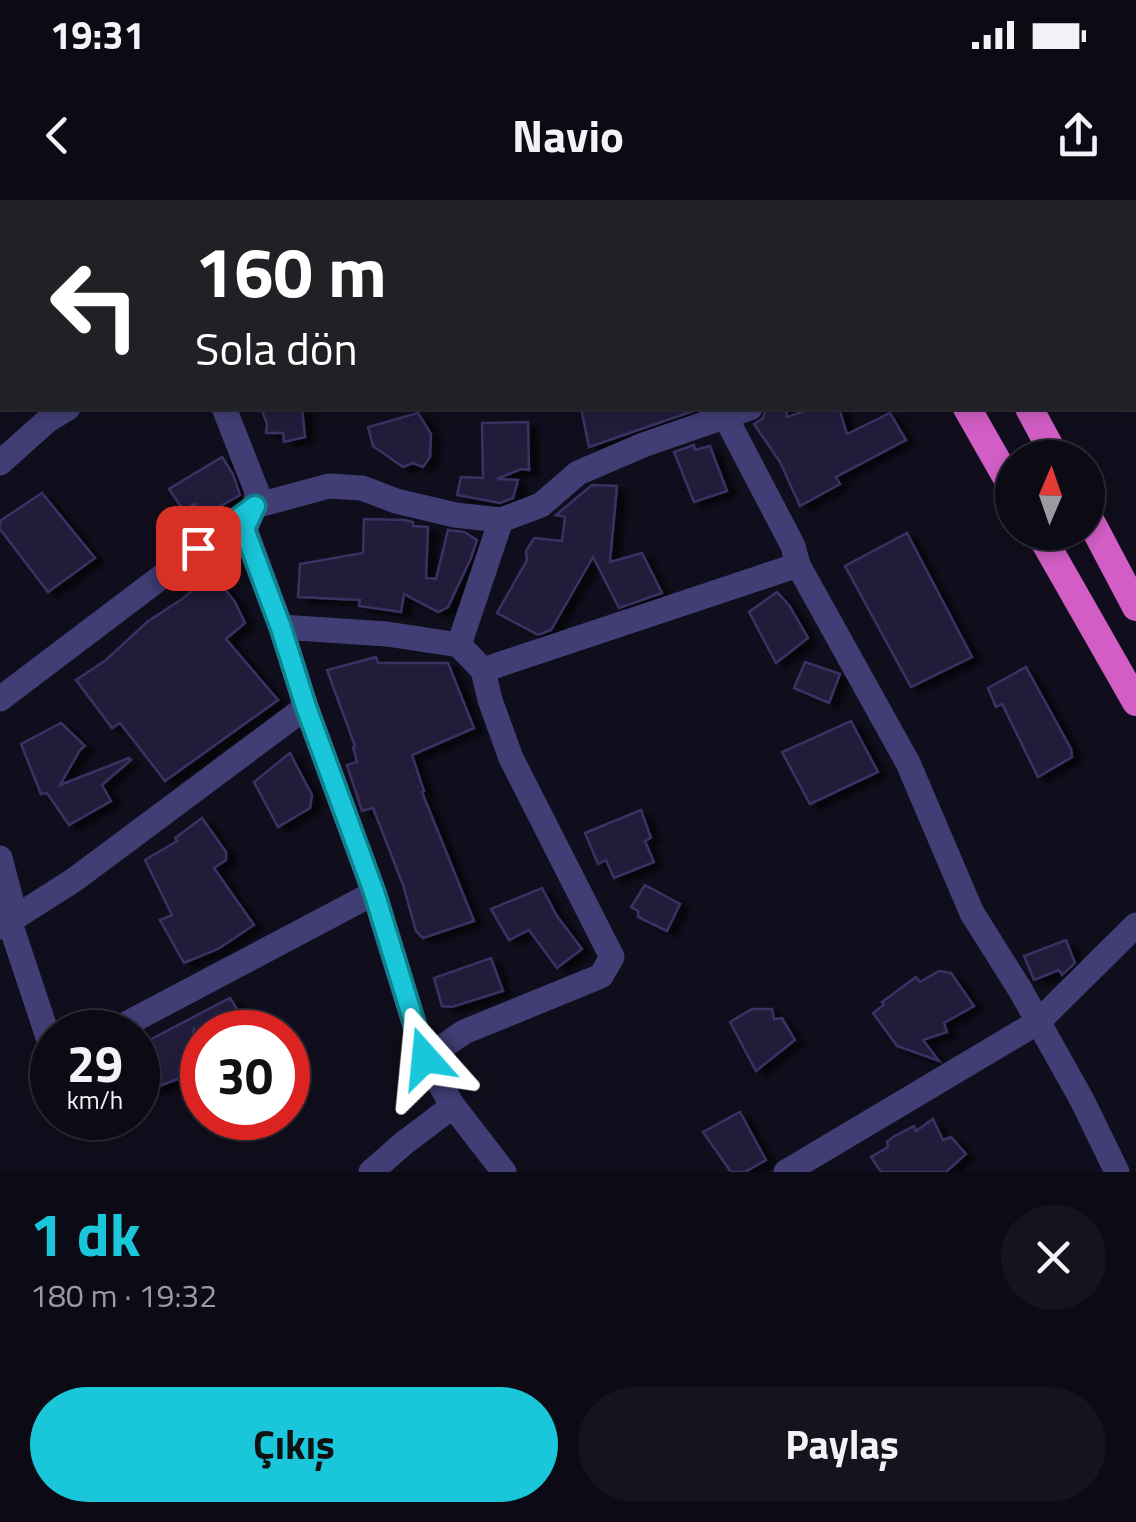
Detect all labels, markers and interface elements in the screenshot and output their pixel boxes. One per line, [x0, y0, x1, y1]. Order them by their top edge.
text: 19:31 [50, 6, 145, 64]
text: Navio [512, 101, 624, 169]
icon: back [30, 108, 85, 163]
icon: share [1051, 108, 1106, 163]
text: 160 m [195, 218, 387, 324]
icon: left [30, 240, 160, 370]
text: Sola dön [195, 314, 358, 382]
north arrow [995, 440, 1105, 550]
map controls [995, 440, 1105, 550]
pin [156, 506, 241, 591]
icon: arrive [171, 521, 226, 576]
position arrow [373, 1006, 477, 1110]
speed limit sign: 30 [180, 1010, 310, 1140]
text: 29 [67, 1025, 123, 1101]
text: km/h [67, 1081, 123, 1119]
text: 1 dk [30, 1188, 141, 1279]
button: close [1001, 1205, 1106, 1310]
text: 180 m · 19:32 [30, 1271, 217, 1319]
button: Çıkış [30, 1387, 558, 1502]
button: Paylaş [578, 1387, 1106, 1502]

